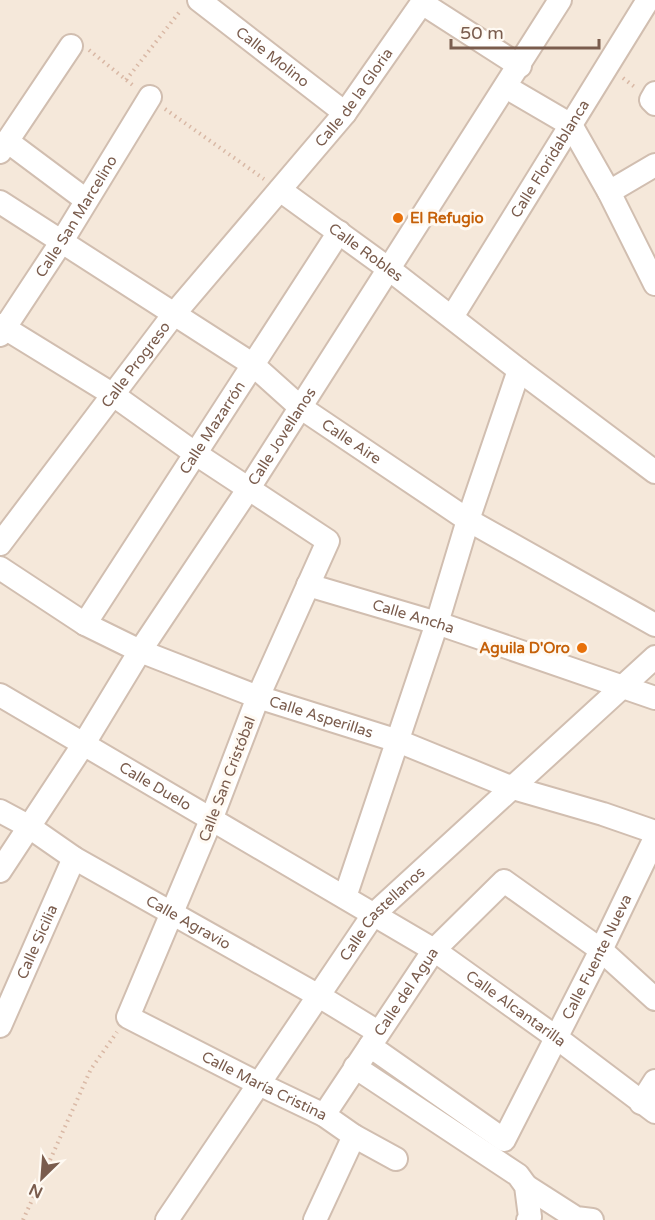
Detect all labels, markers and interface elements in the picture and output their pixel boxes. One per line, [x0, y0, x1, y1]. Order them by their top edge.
scale bar [451, 12, 600, 50]
text: 50 m [460, 22, 504, 44]
street label: Calle Molino [232, 23, 313, 91]
street label: Calle de la Gloria [311, 45, 397, 151]
street label: Calle Floridablanca [507, 97, 593, 221]
street label: Calle San Marcelino [32, 152, 121, 281]
place label: El Refugio [410, 209, 484, 228]
marker: El Refugio [391, 211, 405, 225]
street label: Calle Robles [325, 219, 406, 285]
street label: Calle Progreso [97, 318, 174, 411]
street label: Calle Mazarrón [176, 378, 249, 477]
street label: Calle Jovellanos [244, 384, 320, 489]
street label: Calle Aire [318, 415, 385, 468]
street label: Calle Ancha [370, 595, 457, 637]
place label: Aguila D'Oro [479, 639, 570, 658]
marker: Aguila D'Oro [575, 641, 589, 655]
street label: Calle Asperillas [267, 692, 375, 742]
street label: Calle San Cristóbal [195, 714, 259, 844]
street label: Calle Duelo [116, 758, 194, 814]
street label: Calle Castellanos [336, 863, 429, 964]
street label: Calle Agravio [143, 891, 234, 953]
street label: Calle Fuente Nueva [558, 891, 636, 1023]
street label: Calle Sicilia [13, 902, 61, 982]
street label: Calle del Agua [370, 944, 442, 1039]
street label: Calle Alcantarilla [462, 967, 569, 1050]
street label: Calle María Cristina [199, 1047, 330, 1124]
north arrow [12, 1148, 72, 1208]
text: N [26, 1179, 46, 1202]

